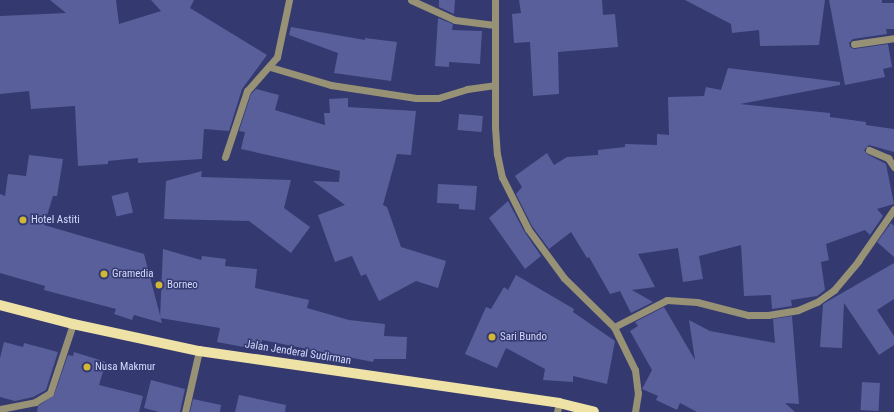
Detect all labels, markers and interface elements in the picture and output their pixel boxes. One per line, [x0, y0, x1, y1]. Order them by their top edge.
place label: Hotel Astiti [31, 213, 80, 227]
marker: Hotel Astiti [18, 215, 28, 225]
place label: Gramedia [112, 267, 154, 281]
marker: Gramedia [99, 269, 109, 279]
place label: Borneo [167, 278, 198, 292]
marker: Borneo [154, 280, 164, 290]
place label: Sari Bundo [500, 330, 547, 344]
marker: Sari Bundo [487, 332, 497, 342]
street label: Jalan Jenderal Sudirman [244, 338, 352, 368]
place label: Nusa Makmur [95, 360, 155, 374]
marker: Nusa Makmur [82, 362, 92, 372]

